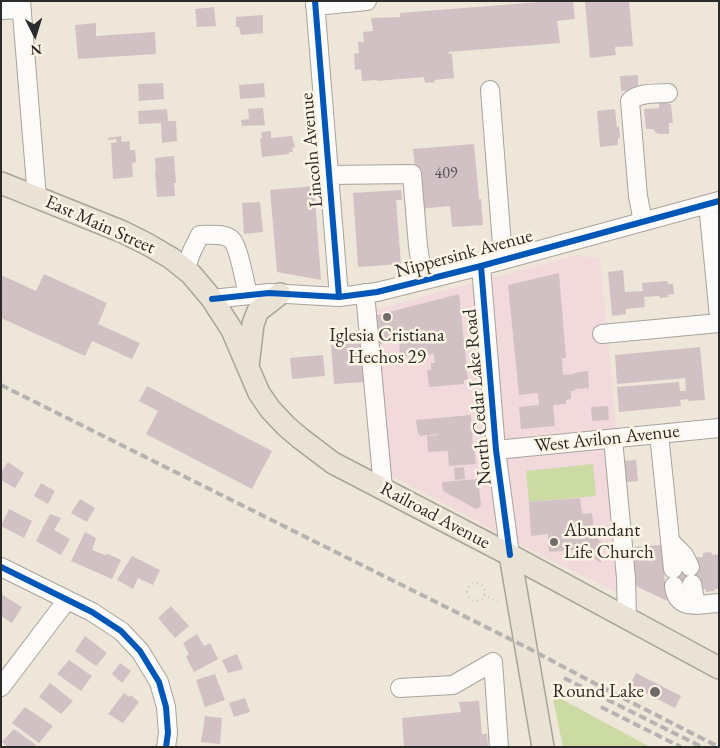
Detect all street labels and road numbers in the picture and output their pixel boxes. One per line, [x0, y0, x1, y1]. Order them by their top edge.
street label: Lincoln Avenue [296, 92, 328, 208]
street label: East Main Street [41, 191, 159, 259]
street label: Nippersink Avenue [393, 225, 535, 283]
street label: North Cedar Lake Road [459, 308, 497, 486]
street label: West Avilon Avenue [533, 420, 681, 458]
street label: Railroad Avenue [376, 477, 494, 555]

